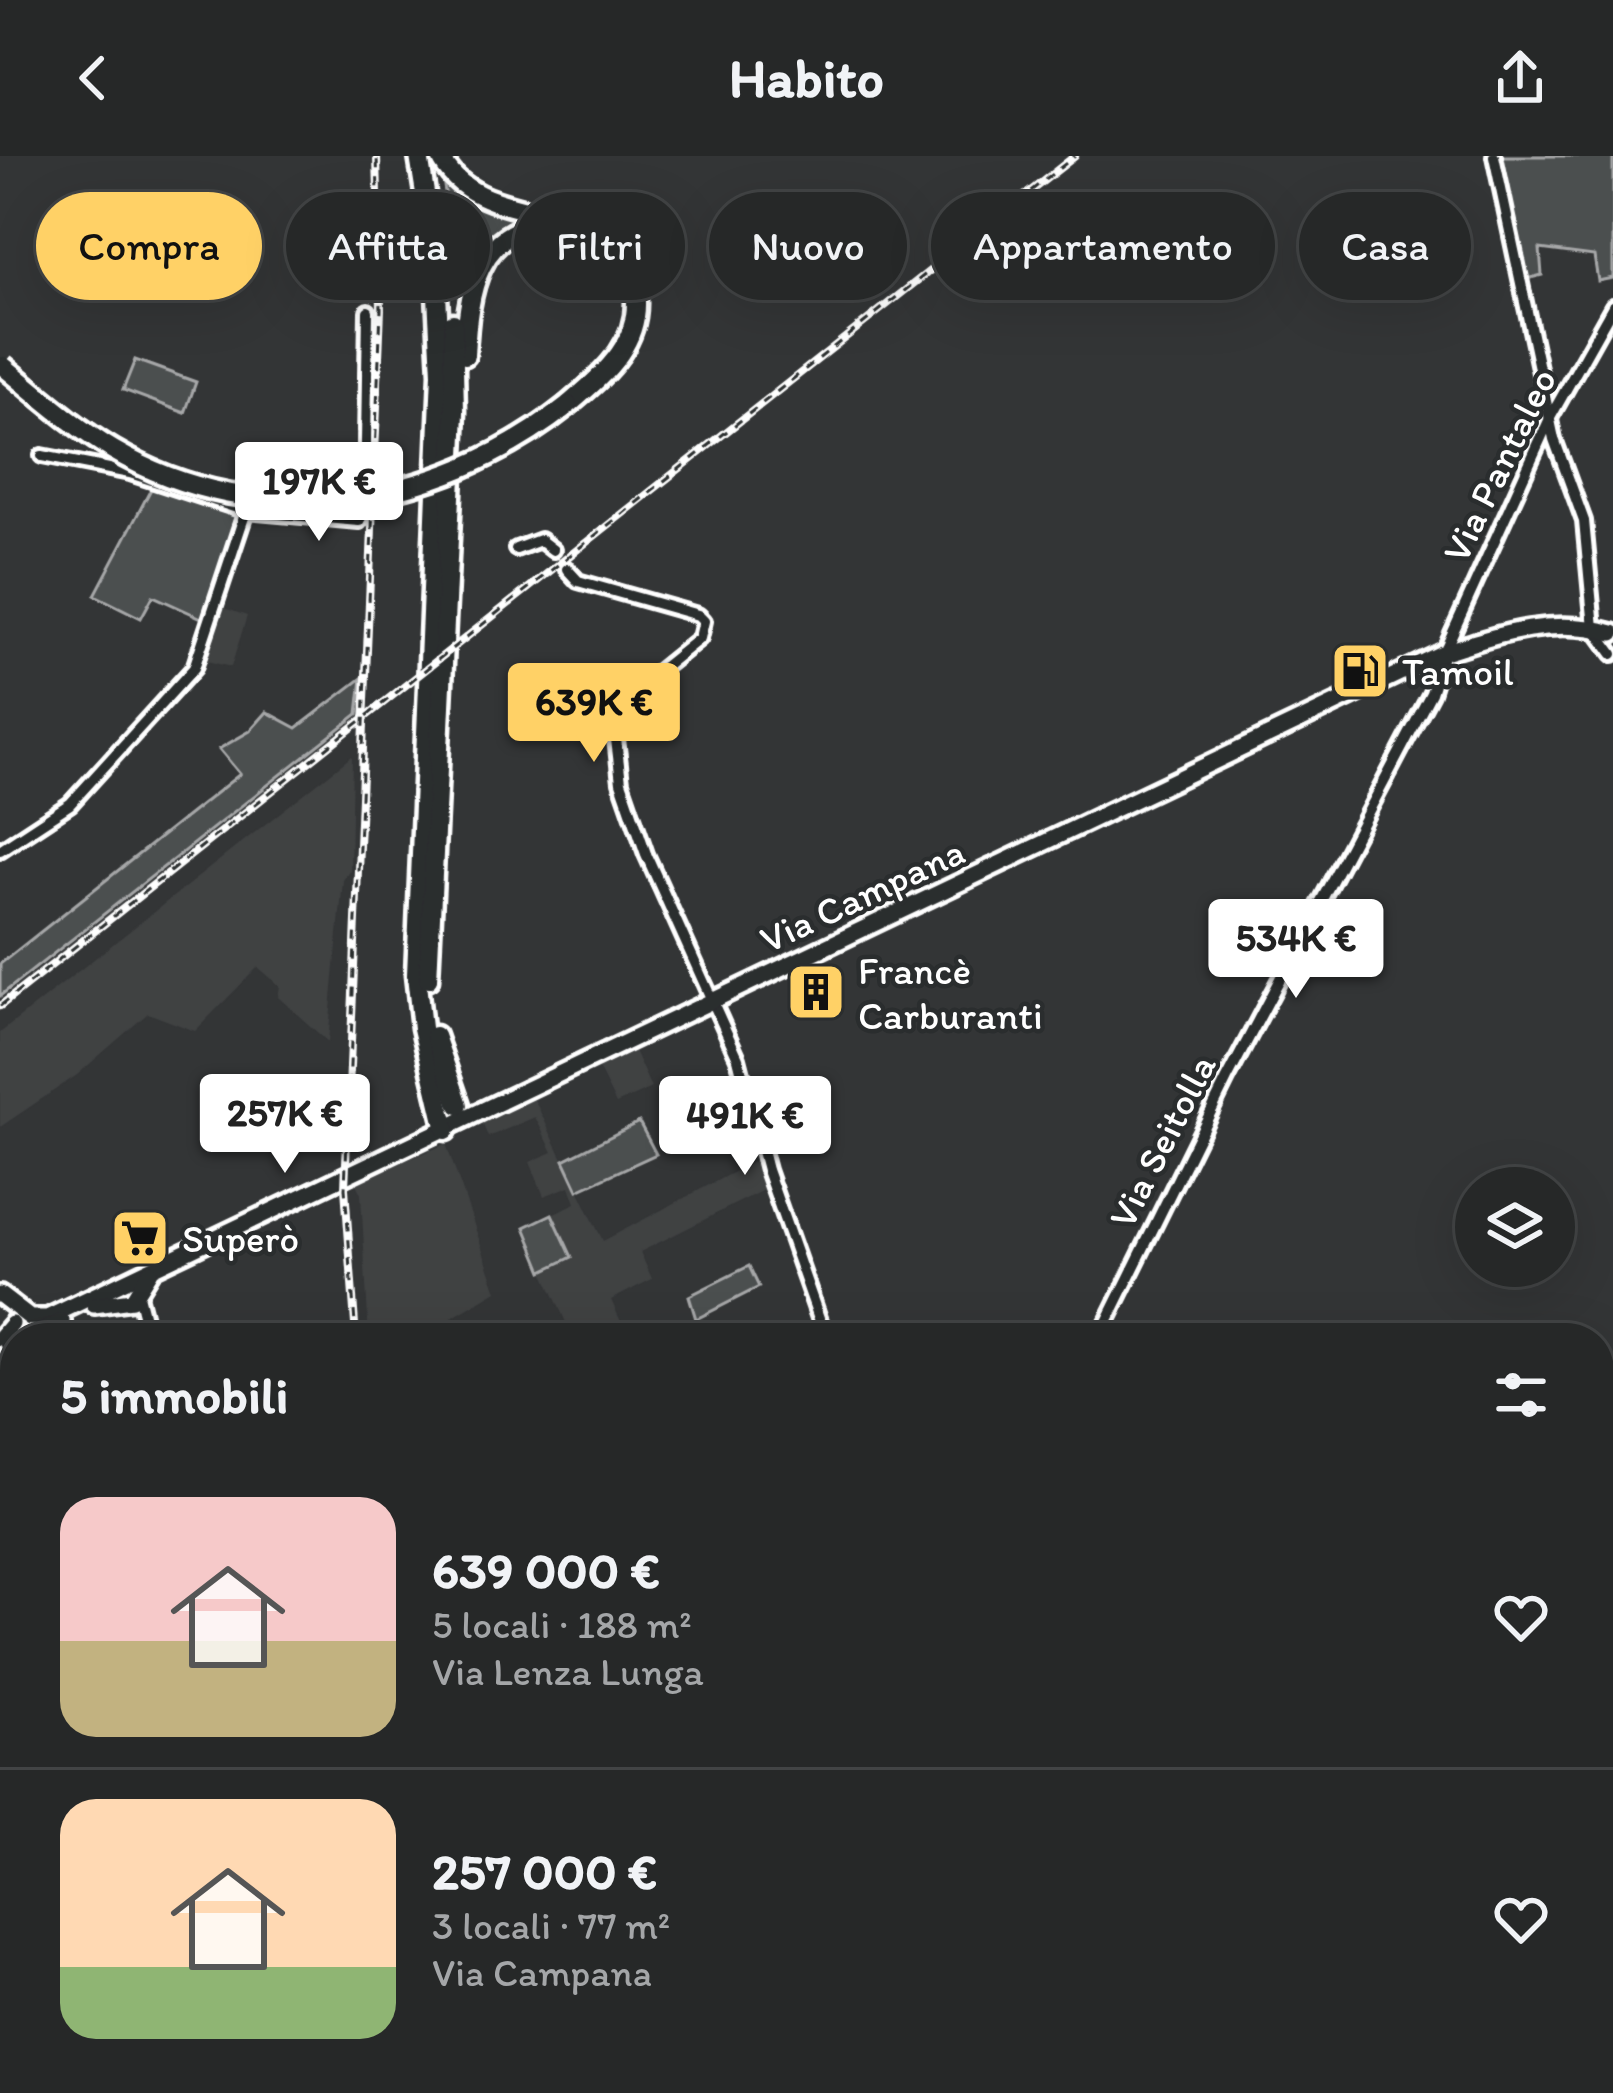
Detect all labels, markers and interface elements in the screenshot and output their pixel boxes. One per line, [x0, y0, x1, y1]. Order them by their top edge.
icon: back [60, 45, 126, 111]
icon: share [1487, 45, 1553, 111]
text: Habito [729, 46, 884, 111]
chip: Compra [36, 192, 262, 300]
chip: Affitta [286, 192, 490, 300]
chip: Filtri [514, 192, 685, 300]
chip: Nuovo [709, 192, 907, 300]
chip: Appartamento [931, 192, 1275, 300]
chip: Casa [1299, 192, 1471, 300]
street label: Via Pantaleo [1432, 360, 1566, 570]
pin: 197K € [221, 442, 417, 544]
text: 197K € [262, 457, 376, 504]
fuel station icon: Tamoil [1329, 640, 1391, 702]
place label: Tamoil [1402, 648, 1514, 695]
pin: 639K € [496, 663, 692, 765]
text: 639K € [535, 678, 653, 725]
street label: Via Campana [752, 827, 972, 963]
pin: 534K € [1198, 899, 1394, 1001]
text: 534K € [1235, 914, 1357, 961]
place label: Francè Carburanti [858, 947, 1043, 1039]
building icon: Francè Carburanti [785, 961, 847, 1023]
street label: Via Seitolla [1098, 1046, 1226, 1236]
pin: 257K € [187, 1074, 383, 1176]
pin: 491K € [647, 1076, 843, 1178]
text: 257K € [227, 1089, 343, 1136]
text: 491K € [686, 1091, 804, 1138]
map controls [1455, 1167, 1575, 1287]
button: layers [1455, 1167, 1575, 1287]
supermarket icon: Superò [109, 1207, 171, 1269]
place label: Superò [182, 1215, 299, 1262]
icon: filters [1488, 1362, 1554, 1428]
text: 5 immobili [60, 1365, 288, 1426]
text: 639 000 € [432, 1540, 660, 1601]
icon: home [156, 1545, 300, 1689]
icon: heart [1488, 1584, 1554, 1650]
text: 5 locali · 188 m² [432, 1601, 692, 1648]
text: Via Lenza Lunga [432, 1648, 704, 1695]
text: 257 000 € [432, 1841, 657, 1902]
icon: home [156, 1847, 300, 1991]
icon: heart [1488, 1886, 1554, 1952]
text: 3 locali · 77 m² [432, 1902, 670, 1949]
text: Via Campana [432, 1949, 652, 1996]

